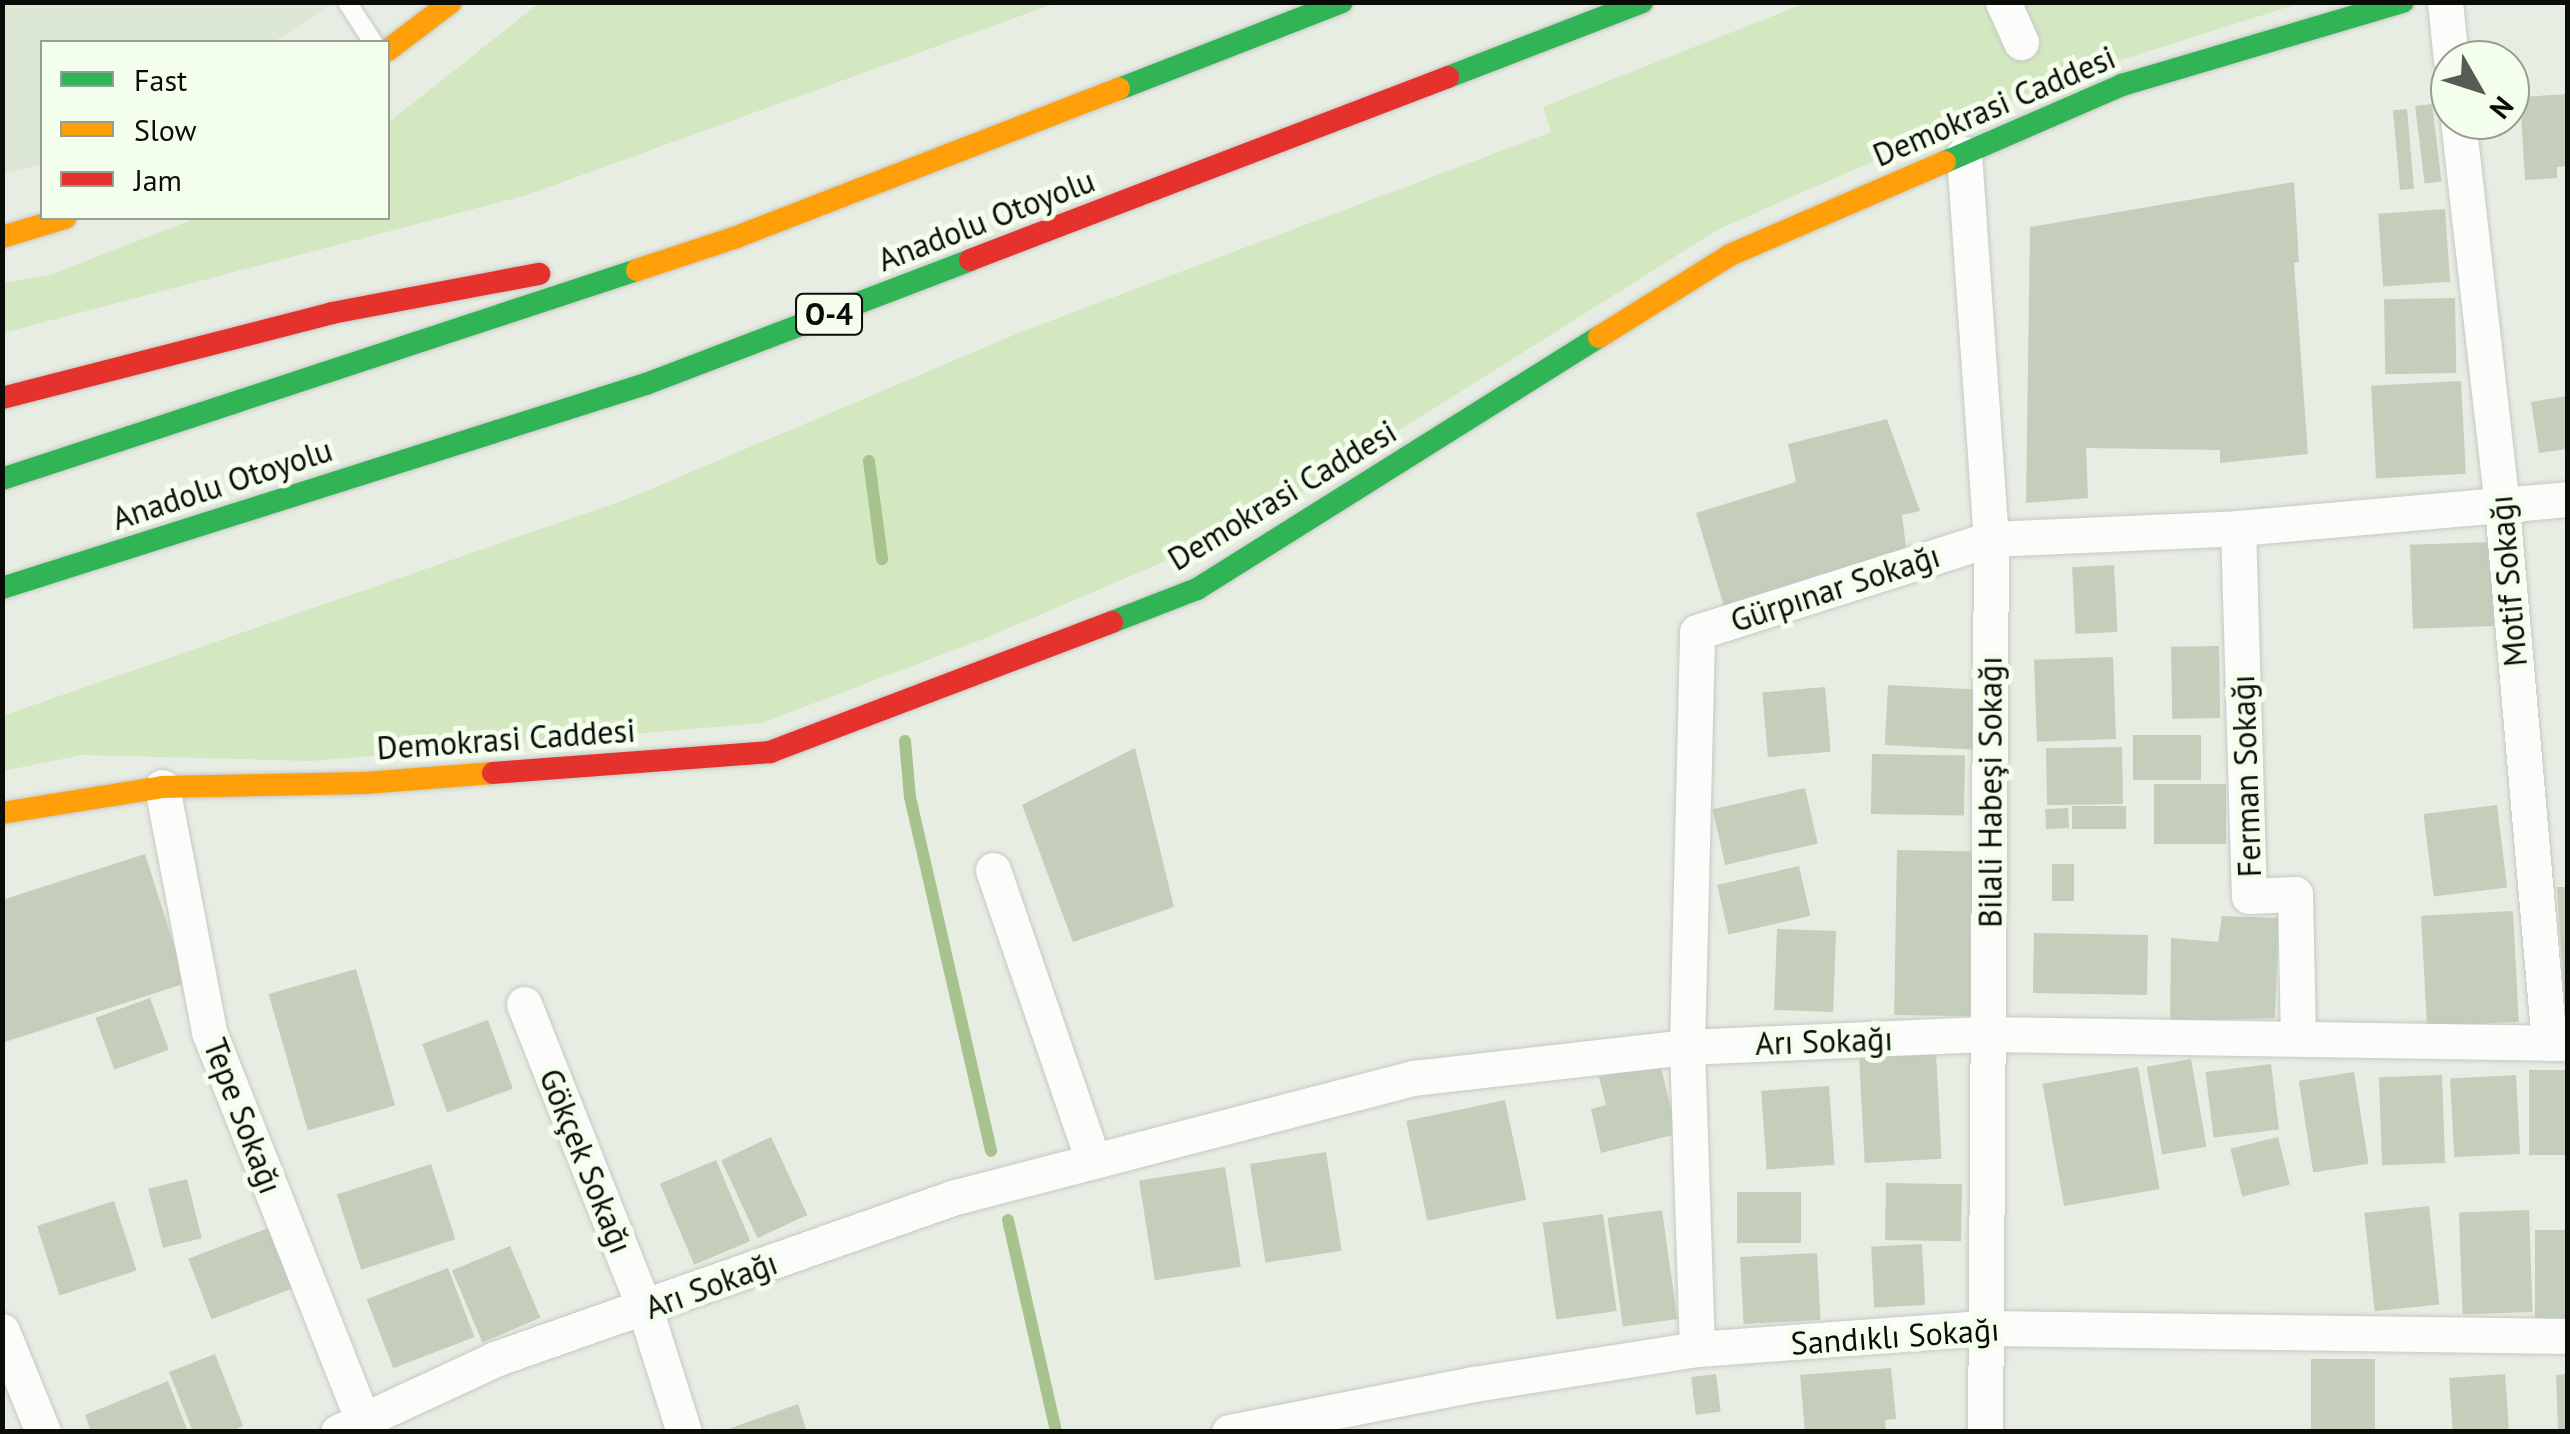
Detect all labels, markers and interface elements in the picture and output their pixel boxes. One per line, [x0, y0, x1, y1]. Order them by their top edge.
street label: Demokrasi Caddesi [1867, 38, 2121, 174]
legend [40, 40, 390, 220]
north arrow [2430, 40, 2530, 140]
text: Fast [134, 60, 187, 99]
text: N [2482, 89, 2522, 127]
text: Slow [134, 110, 197, 149]
text: Jam [134, 160, 182, 199]
street label: Anadolu Otoyolu [872, 161, 1100, 279]
road number: O-4 [794, 289, 864, 339]
street label: Demokrasi Caddesi [1161, 412, 1403, 578]
street label: Anadolu Otoyolu [107, 430, 337, 538]
street label: Motif Sokağı [2481, 494, 2535, 668]
street label: Gürpınar Sokağı [1726, 536, 1944, 640]
street label: Bilali Habeşi Sokağı [1971, 656, 2009, 928]
street label: Ferman Sokağı [2223, 674, 2269, 878]
street label: Demokrasi Caddesi [375, 711, 637, 767]
street label: Arı Sokağı [1754, 1019, 1894, 1063]
street label: Tepe Sokağı [196, 1033, 290, 1199]
street label: Gökçek Sokağı [531, 1063, 641, 1259]
street label: Arı Sokağı [640, 1243, 782, 1327]
street label: Sandıklı Sokağı [1789, 1310, 2001, 1362]

